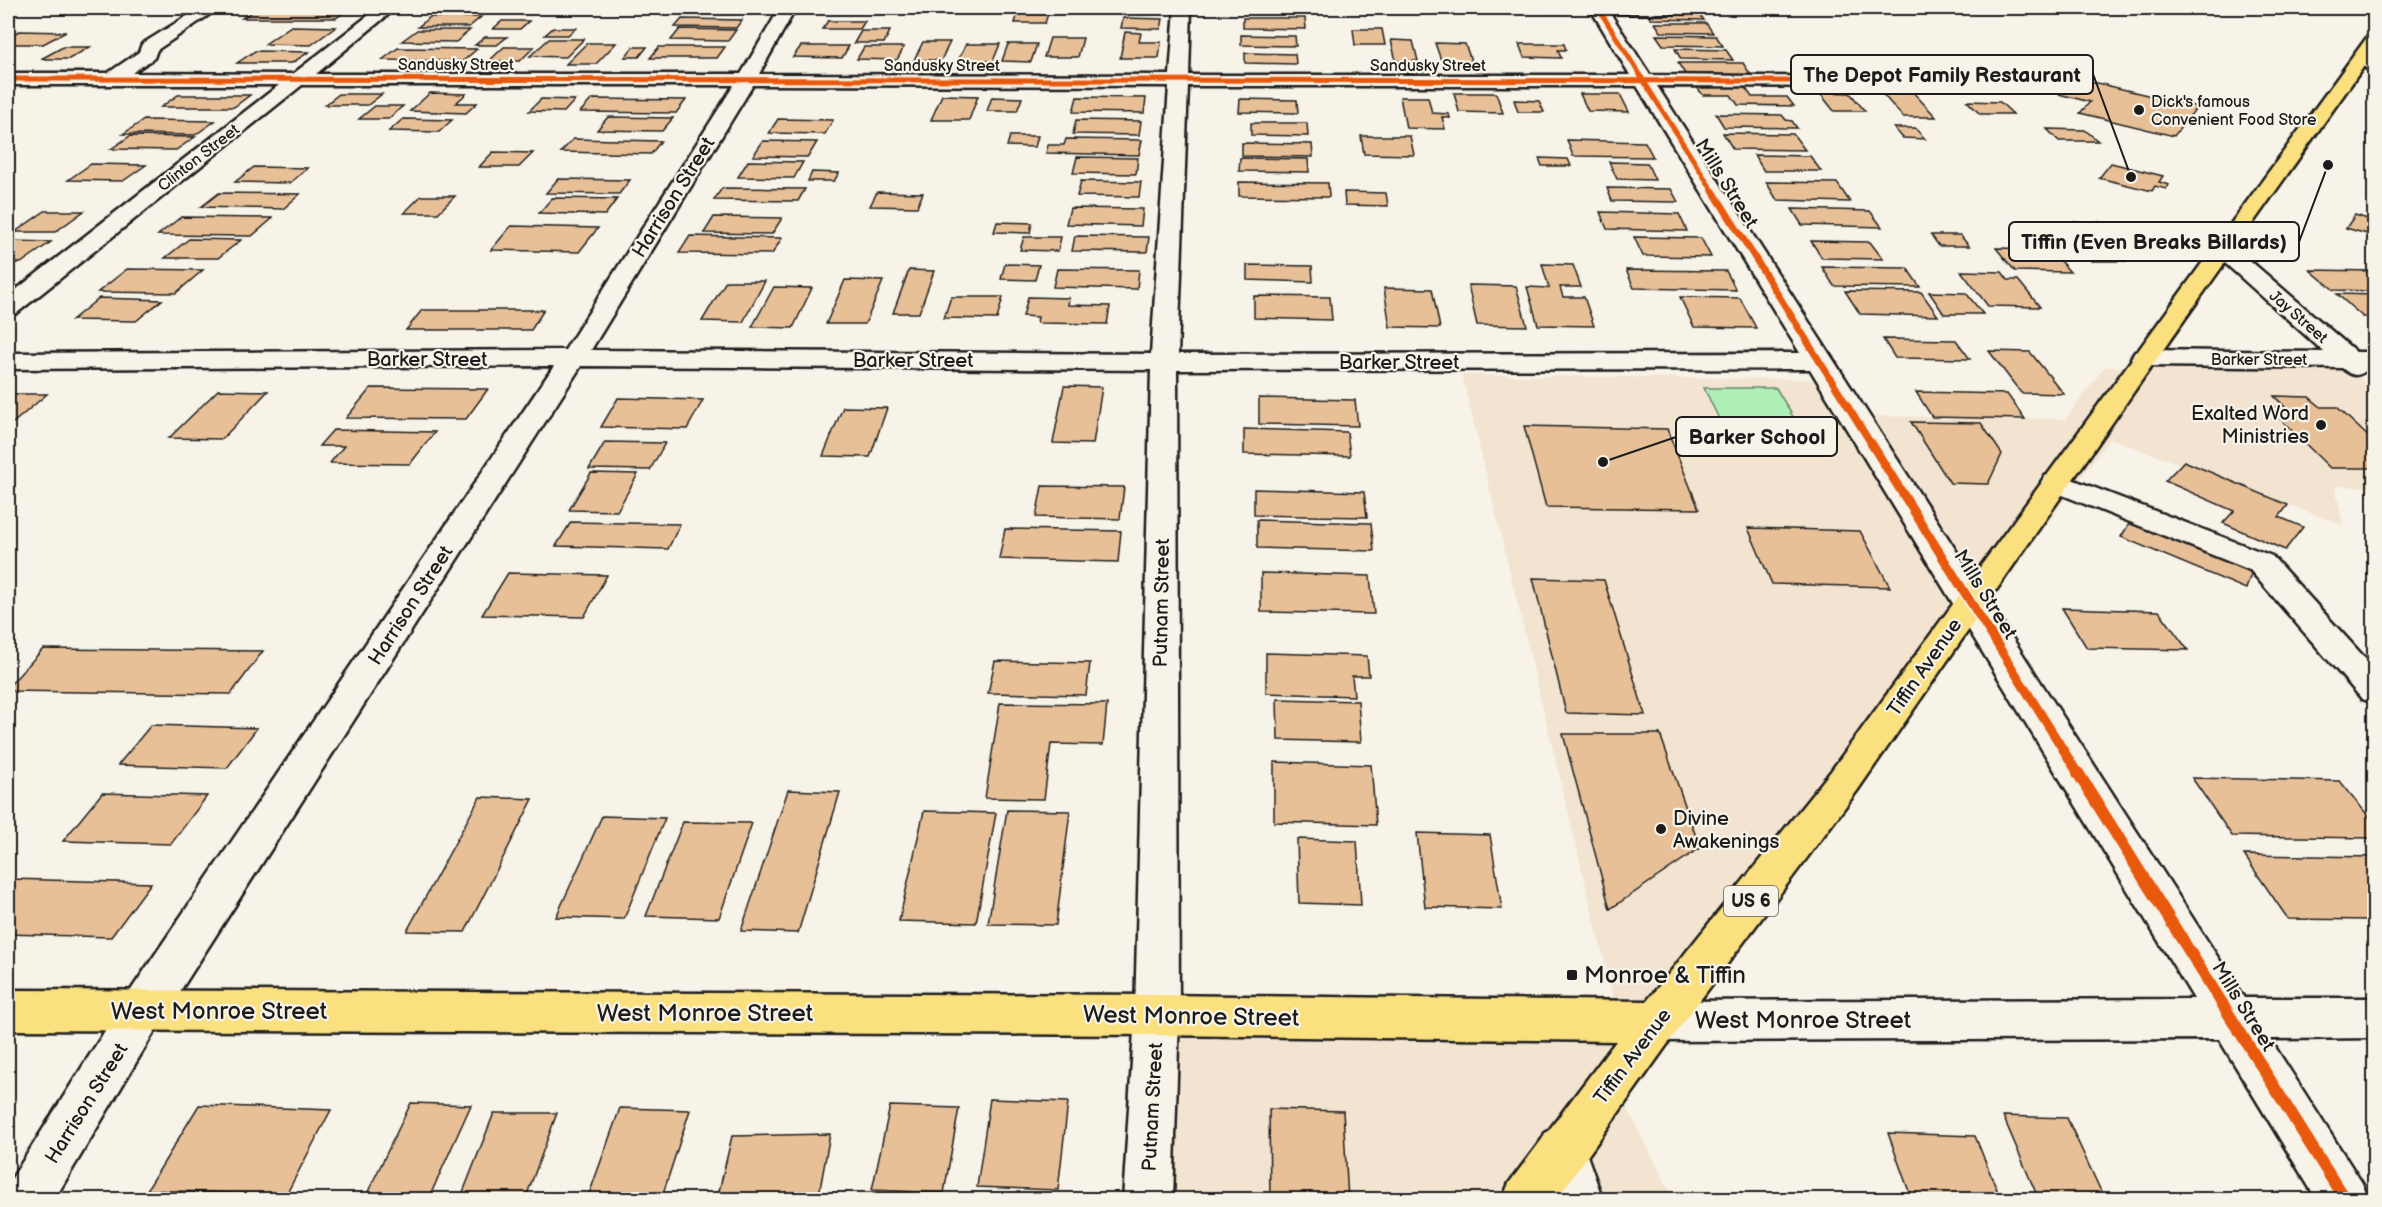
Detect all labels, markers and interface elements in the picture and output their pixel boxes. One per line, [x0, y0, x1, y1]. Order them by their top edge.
callout: The Depot Family Restaurant [1791, 55, 2093, 94]
street label: Sandusky Street [398, 56, 514, 75]
street label: Sandusky Street [884, 57, 1000, 76]
street label: Sandusky Street [1370, 57, 1486, 76]
text: The Depot Family Restaurant [1803, 63, 2081, 88]
place label: Dick's famous Convenient Food Store [2151, 93, 2317, 130]
marker: Dick's famous Convenient Food Store [2132, 103, 2146, 117]
street label: Clinton Street [154, 120, 244, 196]
street label: Harrison Street [627, 133, 720, 262]
street label: Mills Street [1689, 134, 1763, 233]
callout: Tiffin (Even Breaks Billards) [2009, 222, 2299, 261]
text: Tiffin (Even Breaks Billards) [2021, 230, 2287, 255]
street label: Jay Street [2265, 287, 2331, 348]
street label: Barker Street [367, 348, 487, 372]
street label: Barker Street [853, 349, 973, 373]
street label: Barker Street [1339, 351, 1459, 375]
street label: Barker Street [2211, 351, 2307, 370]
place label: Exalted Word Ministries [2191, 402, 2309, 449]
callout: Barker School [1676, 417, 1837, 456]
marker: Exalted Word Ministries [2314, 418, 2328, 432]
text: Barker School [1689, 425, 1825, 450]
street label: Putnam Street [1149, 538, 1175, 668]
street label: Harrison Street [363, 541, 458, 670]
street label: Mills Street [1948, 545, 2022, 644]
street label: Tiffin Avenue [1882, 614, 1967, 721]
place label: Divine Awakenings [1673, 807, 1780, 854]
marker: Divine Awakenings [1654, 822, 1668, 836]
road number: US 6 [1724, 886, 1778, 916]
street label: Mills Street [2206, 957, 2280, 1056]
place label: Monroe & Tiffin [1584, 961, 1746, 990]
marker: Monroe & Tiffin [1565, 968, 1579, 982]
street label: West Monroe Street [111, 997, 328, 1026]
street label: West Monroe Street [597, 999, 814, 1028]
street label: West Monroe Street [1083, 1000, 1300, 1033]
street label: Tiffin Avenue [1589, 1004, 1677, 1109]
street label: West Monroe Street [1695, 1006, 1912, 1035]
street label: Harrison Street [40, 1039, 133, 1168]
street label: Putnam Street [1138, 1042, 1168, 1172]

